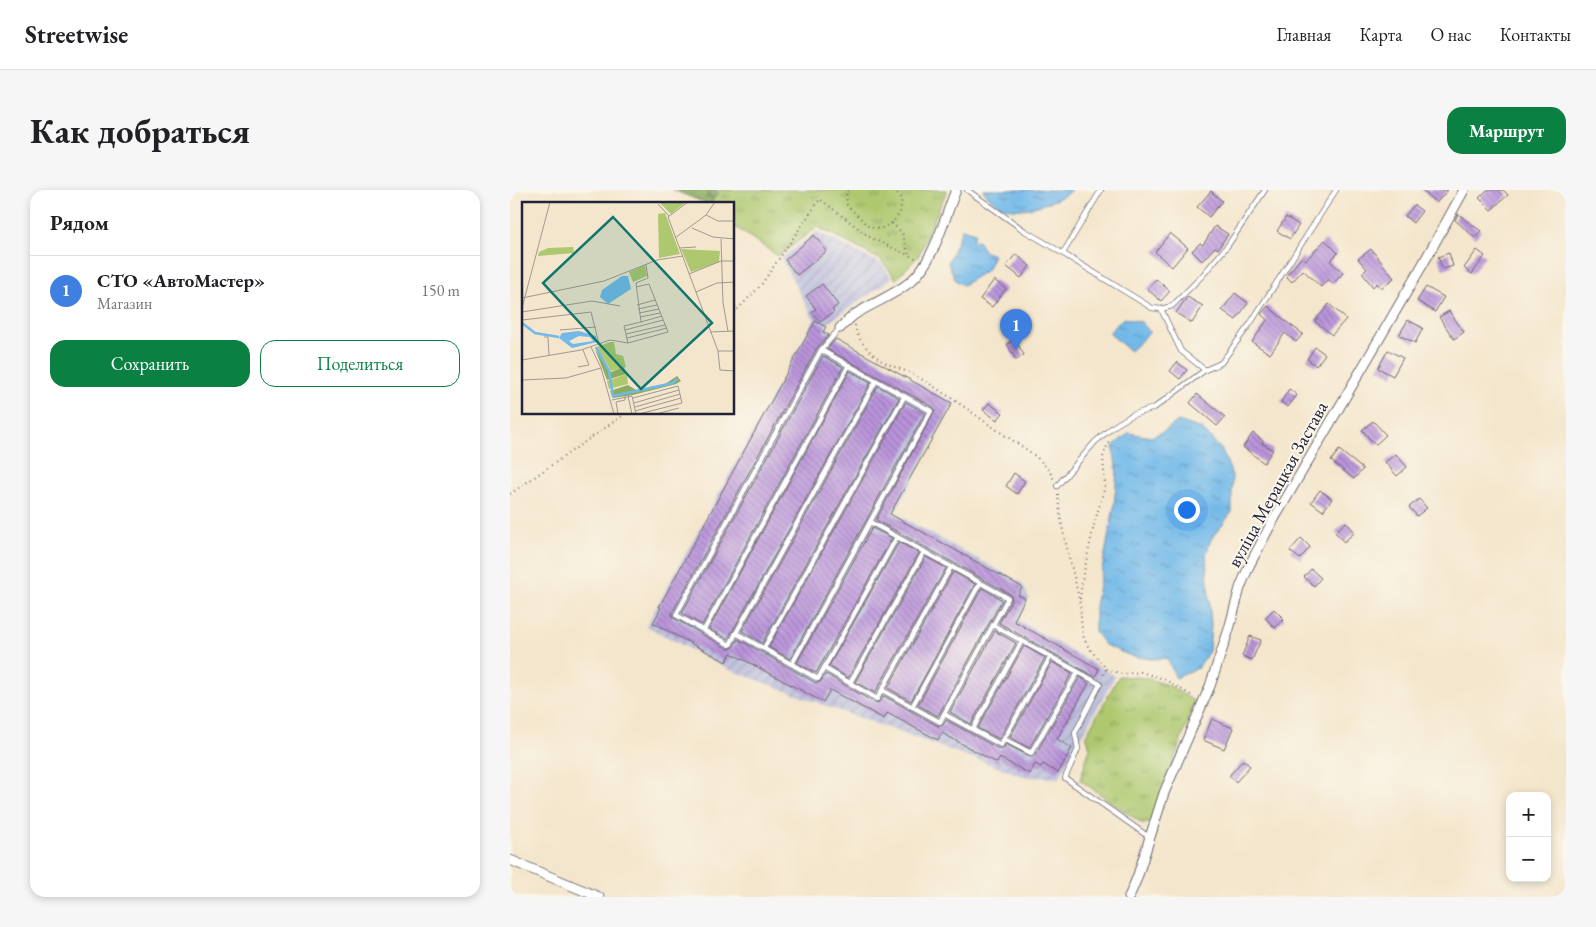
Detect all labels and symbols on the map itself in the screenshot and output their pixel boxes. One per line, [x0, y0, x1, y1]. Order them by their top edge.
inset map [522, 202, 735, 415]
pin: 1 [1000, 309, 1032, 350]
street label: вуліца Мерацкая Застава [1221, 396, 1334, 572]
your location [1174, 497, 1200, 523]

